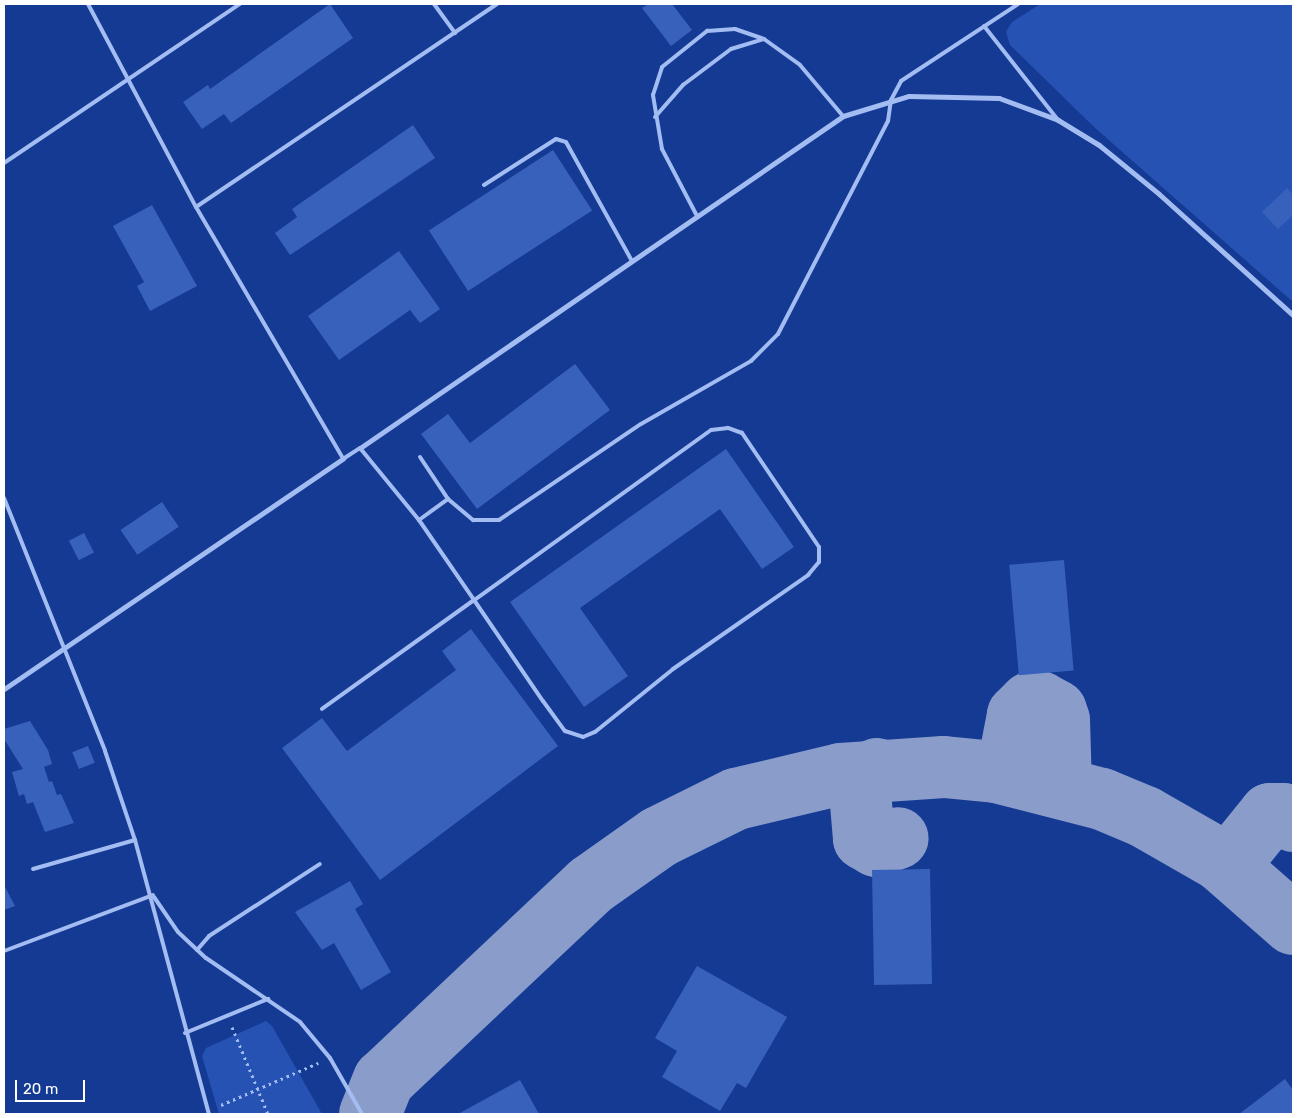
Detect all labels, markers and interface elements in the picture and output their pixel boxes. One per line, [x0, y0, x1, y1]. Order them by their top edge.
scale bar [18, 1070, 88, 1102]
text: 20 m [23, 1080, 58, 1098]

